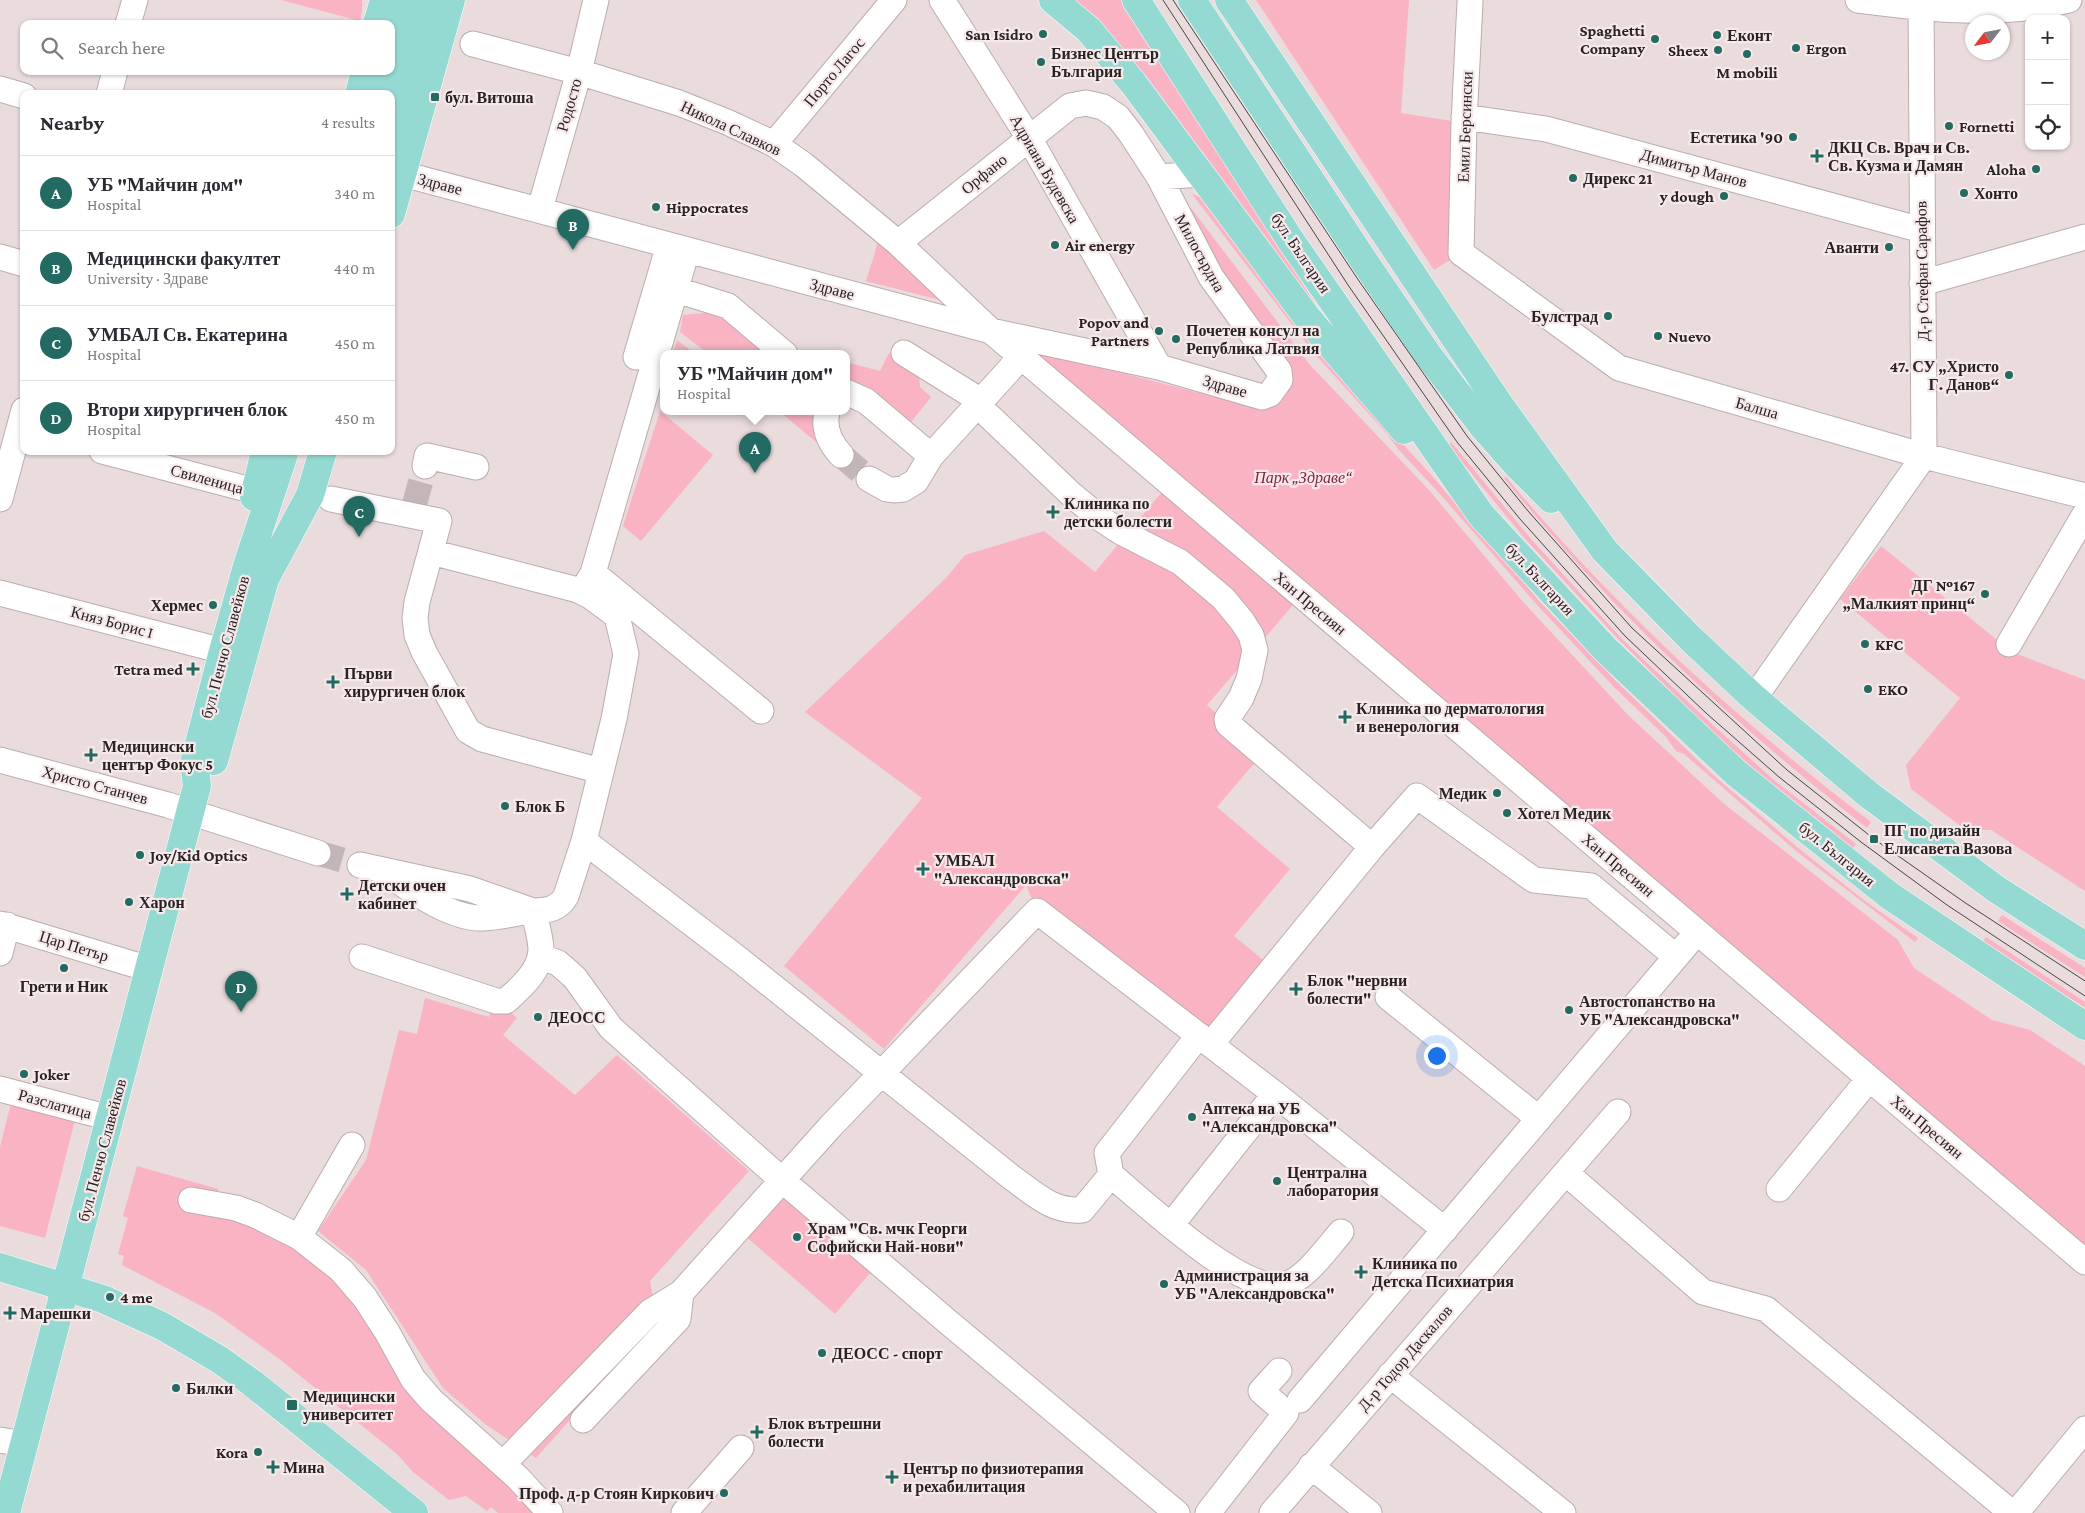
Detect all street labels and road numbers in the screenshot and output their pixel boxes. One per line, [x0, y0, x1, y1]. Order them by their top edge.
street label: Порто Лагос [800, 34, 869, 111]
street label: Емил Берсински [1455, 71, 1476, 183]
street label: Родосто [553, 76, 586, 134]
street label: Никола Славков [678, 97, 784, 159]
street label: Адриана Будевска [1006, 112, 1083, 227]
street label: Димитър Манов [1638, 146, 1750, 192]
street label: Орфано [958, 151, 1011, 198]
street label: Здраве [416, 170, 464, 199]
street label: Д-р Стефан Сарафов [1912, 200, 1933, 341]
street label: бул. България [1267, 210, 1334, 297]
street label: Милосърдна [1171, 211, 1228, 295]
street label: Здраве [808, 275, 856, 304]
street label: Здраве [1201, 372, 1249, 401]
street label: Балша [1734, 394, 1780, 422]
street label: Свиленица [168, 461, 245, 498]
street label: бул. България [1502, 539, 1578, 620]
street label: Хан Пресиян [1270, 568, 1350, 639]
street label: бул. Пенчо Славейков [198, 573, 253, 721]
street label: Княз Борис I [69, 603, 155, 642]
street label: Христо Станчев [40, 763, 150, 808]
street label: бул. България [1795, 818, 1879, 891]
street label: Хан Пресиян [1578, 830, 1658, 901]
street label: Цар Петър [37, 927, 111, 966]
street label: бул. Пенчо Славейков [75, 1076, 130, 1224]
street label: Разслатица [16, 1086, 94, 1123]
street label: Хан Пресиян [1887, 1092, 1967, 1163]
street label: Д-р Тодор Даскалов [1354, 1301, 1457, 1415]

